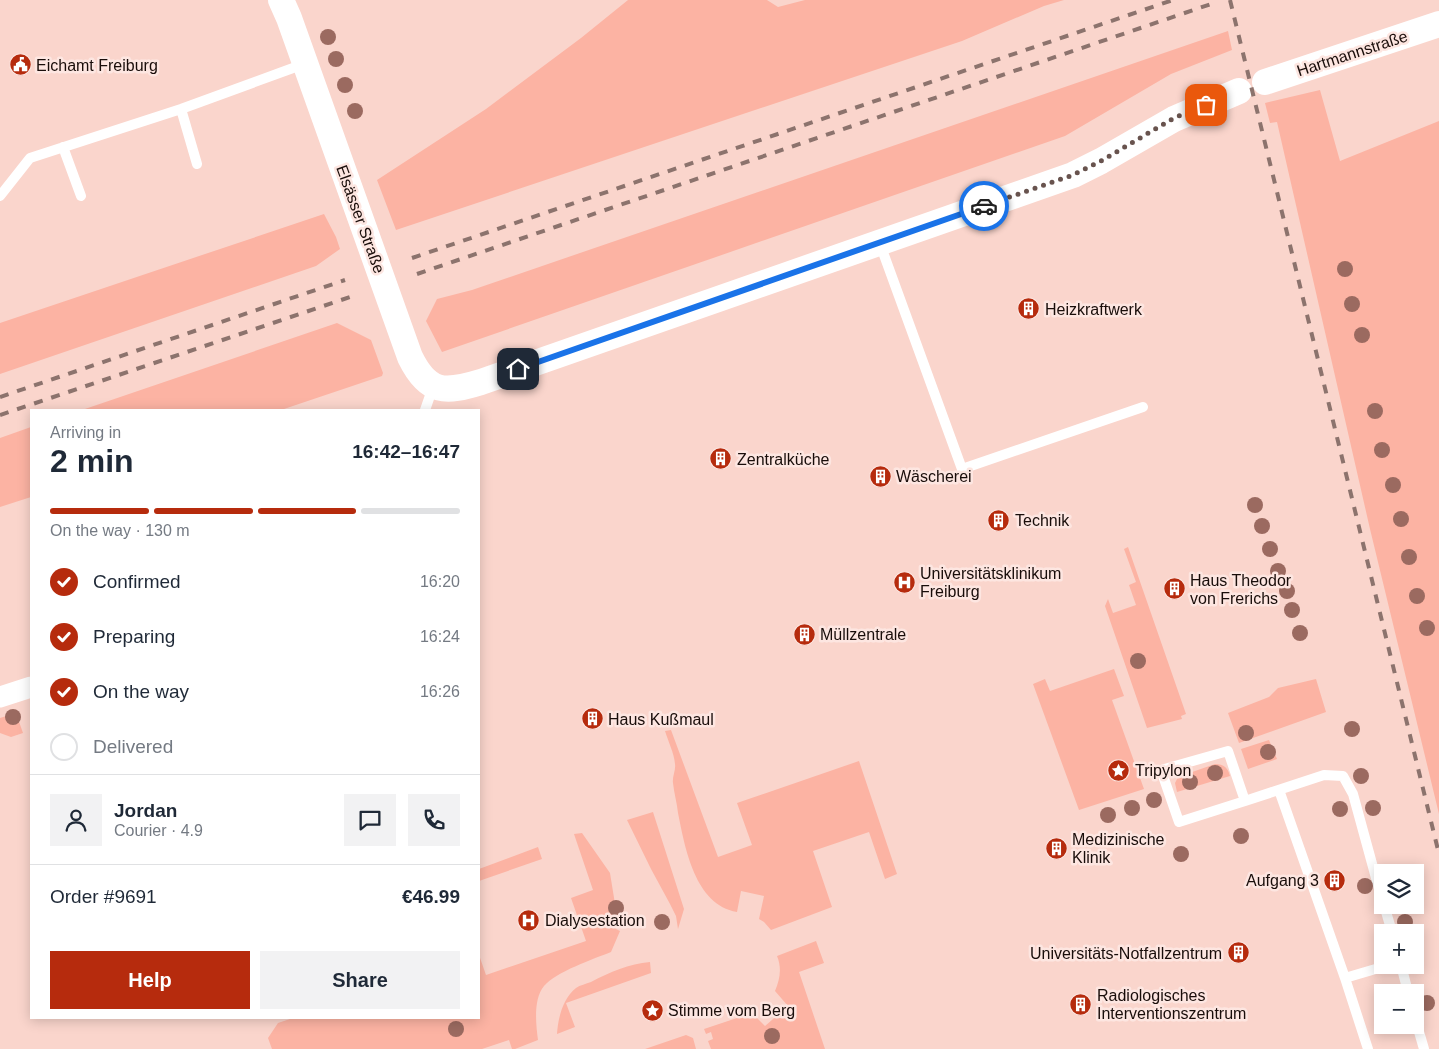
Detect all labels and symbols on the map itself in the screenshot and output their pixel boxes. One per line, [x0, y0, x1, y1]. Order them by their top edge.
street label: Hartmannstraße [1295, 27, 1410, 79]
public building icon: Eichamt Freiburg [8, 53, 32, 77]
place label: Eichamt Freiburg [36, 57, 158, 74]
pin [1185, 84, 1227, 126]
street label: Elsässer Straße [333, 163, 388, 276]
courier [959, 181, 1009, 231]
building icon: Heizkraftwerk [1017, 297, 1041, 321]
place label: Heizkraftwerk [1045, 301, 1143, 318]
pin [497, 348, 539, 390]
building icon: Zentralküche [709, 447, 733, 471]
place label: Zentralküche [737, 451, 830, 468]
building icon: Wäscherei [868, 464, 892, 488]
place label: Wäscherei [896, 468, 972, 485]
building icon: Technik [987, 508, 1011, 532]
place label: Technik [1015, 512, 1070, 529]
place label: Universitätsklinikum Freiburg [920, 565, 1061, 600]
hospital icon: Universitätsklinikum Freiburg [892, 570, 916, 594]
place label: Haus Theodor von Frerichs [1190, 572, 1292, 607]
building icon: Haus Theodor von Frerichs [1162, 577, 1186, 601]
building icon: Müllzentrale [792, 622, 816, 646]
place label: Müllzentrale [820, 626, 906, 643]
building icon: Haus Kußmaul [580, 707, 604, 731]
place label: Haus Kußmaul [608, 711, 714, 728]
place icon: Tripylon [1107, 758, 1131, 782]
place label: Tripylon [1135, 762, 1191, 779]
place label: Medizinische Klinik [1072, 831, 1165, 866]
building icon: Medizinische Klinik [1044, 836, 1068, 860]
building icon: Aufgang 3 [1323, 868, 1347, 892]
place label: Aufgang 3 [1246, 872, 1319, 889]
hospital icon: Dialysestation [517, 908, 541, 932]
place label: Dialysestation [545, 912, 645, 929]
building icon: Universitäts-Notfallzentrum [1226, 941, 1250, 965]
place label: Universitäts-Notfallzentrum [1030, 945, 1222, 962]
place label: Radiologisches Interventionszentrum [1097, 987, 1246, 1022]
building icon: Radiologisches Interventionszentrum [1069, 992, 1093, 1016]
place icon: Stimme vom Berg [640, 998, 664, 1022]
place label: Stimme vom Berg [668, 1002, 795, 1019]

